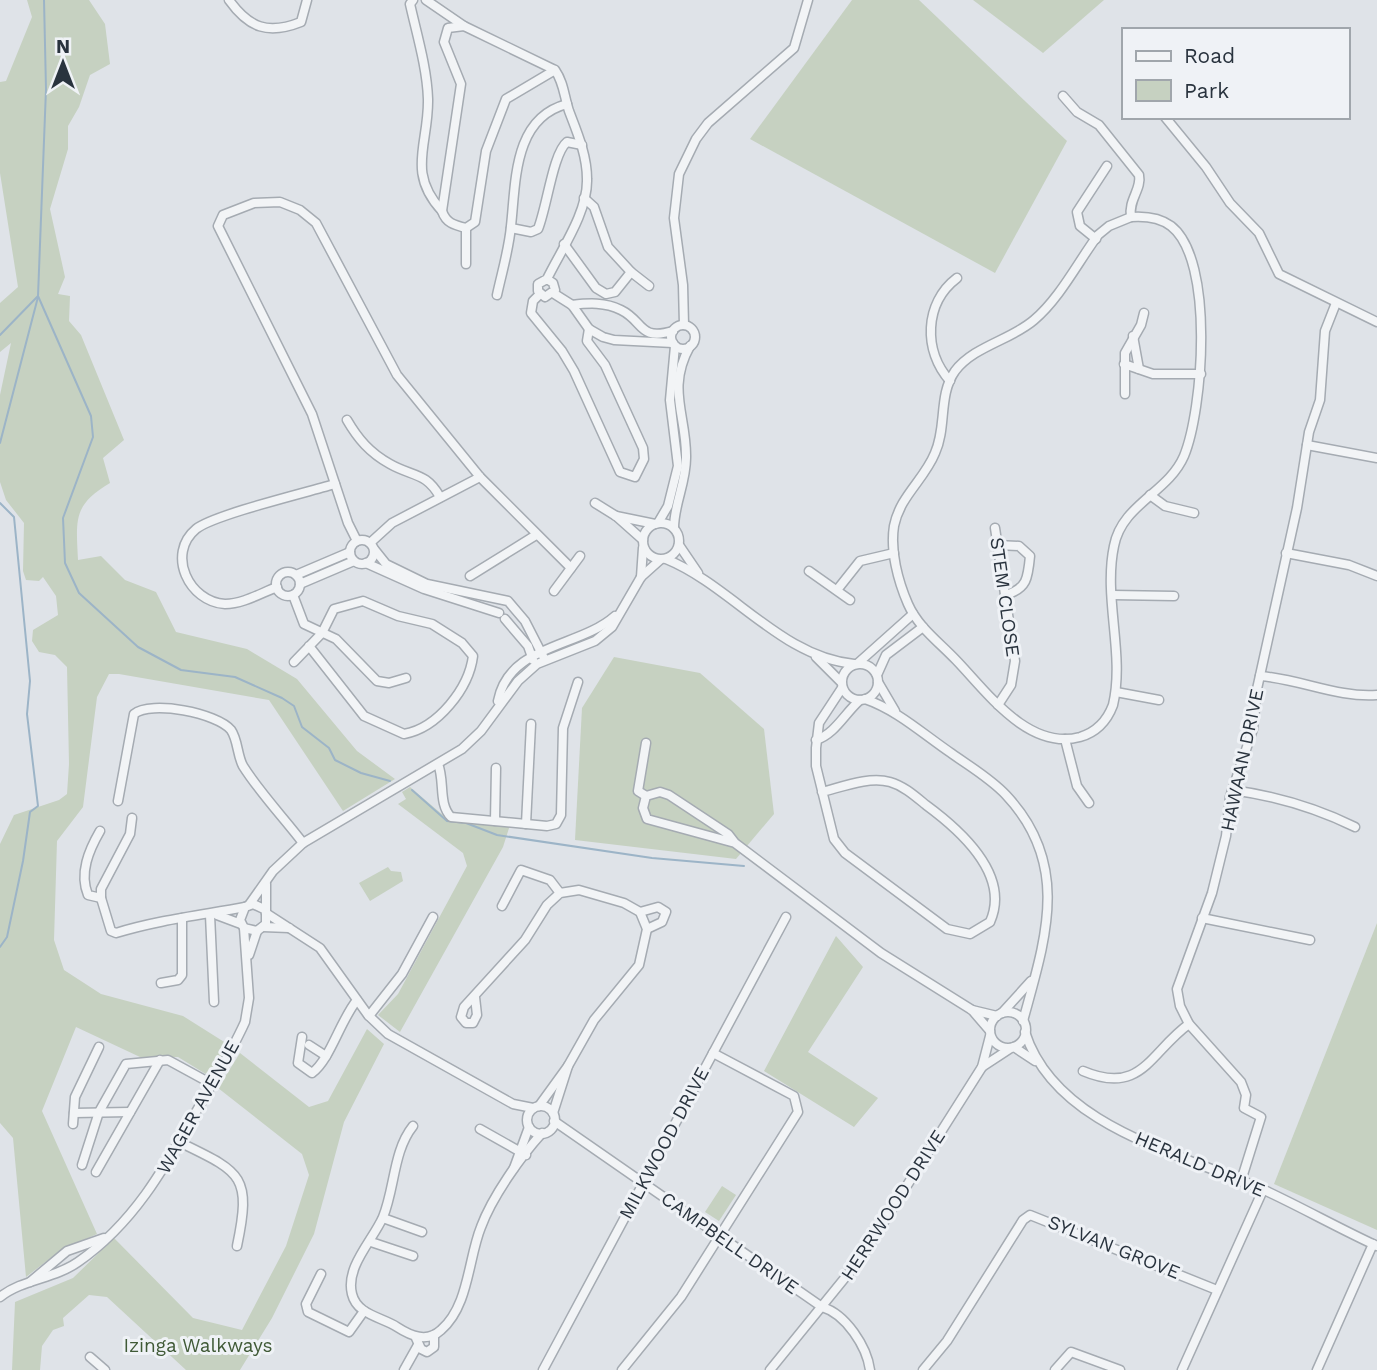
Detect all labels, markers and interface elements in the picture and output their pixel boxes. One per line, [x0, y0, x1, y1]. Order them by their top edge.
north arrow [28, 28, 98, 98]
legend [1122, 28, 1349, 119]
text: N [56, 35, 70, 58]
text: Road [1184, 43, 1235, 68]
text: Park [1184, 78, 1229, 103]
street label: STEM CLOSE [985, 536, 1025, 658]
street label: HAWAAN DRIVE [1216, 687, 1268, 833]
street label: WAGER AVENUE [152, 1036, 244, 1178]
street label: MILKWOOD DRIVE [614, 1063, 714, 1223]
street label: HERRWOOD DRIVE [836, 1126, 950, 1284]
street label: HERALD DRIVE [1131, 1126, 1269, 1202]
street label: CAMPBELL DRIVE [657, 1187, 803, 1299]
street label: SYLVAN GROVE [1045, 1210, 1183, 1284]
park label: Izinga Walkways [123, 1334, 273, 1357]

